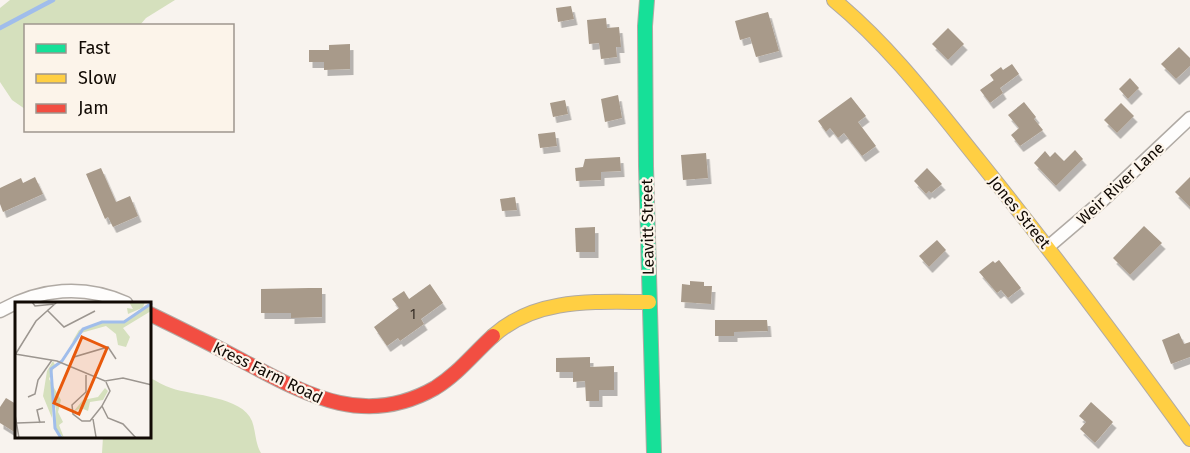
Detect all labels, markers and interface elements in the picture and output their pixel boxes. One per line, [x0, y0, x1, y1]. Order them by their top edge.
legend [24, 24, 234, 132]
text: Fast [78, 37, 111, 59]
text: Slow [78, 67, 117, 89]
text: Jam [78, 97, 109, 119]
street label: Weir River Lane [1073, 138, 1168, 229]
street label: Jones Street [985, 172, 1055, 252]
street label: Leavitt Street [637, 179, 658, 275]
inset map [15, 302, 152, 438]
house number: 1 [410, 306, 416, 323]
street label: Kress Farm Road [210, 338, 326, 407]

